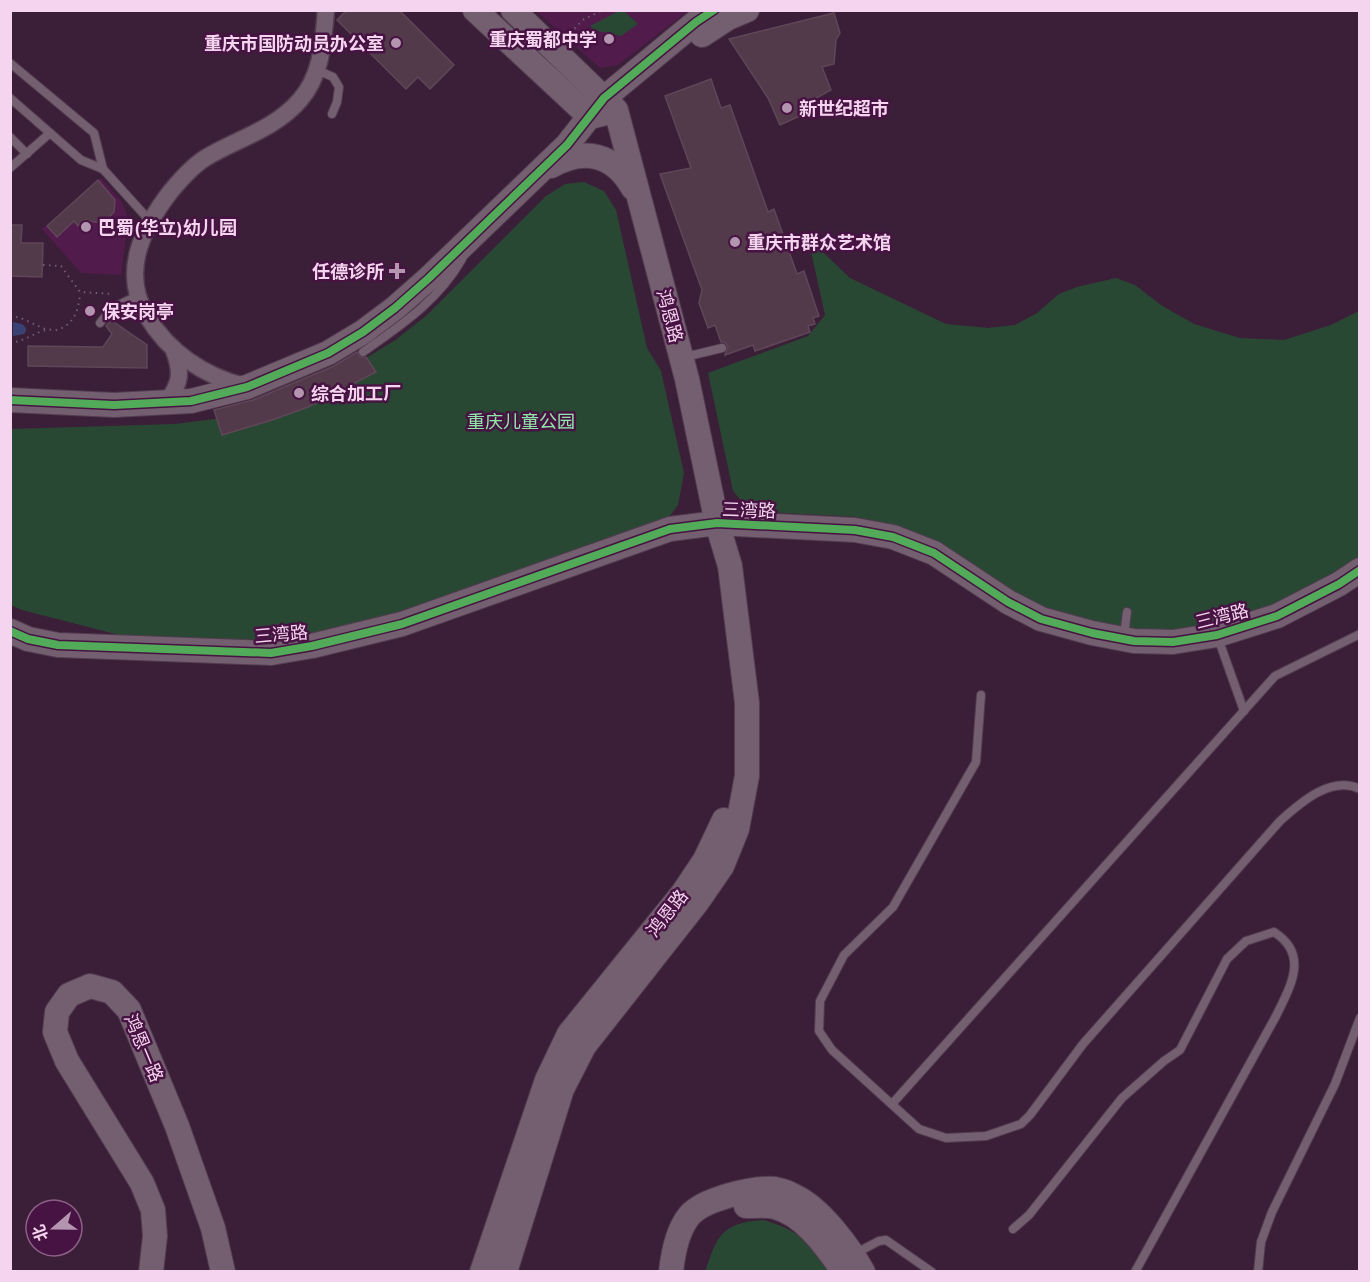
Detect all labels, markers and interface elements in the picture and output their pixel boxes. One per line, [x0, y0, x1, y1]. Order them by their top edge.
place label: 重庆蜀都中学 [489, 28, 597, 51]
place label: 重庆市国防动员办公室 [204, 32, 384, 55]
marker: 重庆蜀都中学 [602, 32, 616, 46]
marker: 重庆市国防动员办公室 [389, 36, 403, 50]
place label: 新世纪超市 [799, 97, 889, 120]
marker: 新世纪超市 [780, 101, 794, 115]
place label: 巴蜀(华立)幼儿园 [98, 216, 237, 239]
marker: 巴蜀(华立)幼儿园 [79, 220, 93, 234]
place label: 重庆市群众艺术馆 [747, 231, 891, 254]
marker: 重庆市群众艺术馆 [728, 235, 742, 249]
place label: 任德诊所 [312, 260, 384, 283]
marker: 任德诊所 [388, 262, 406, 280]
street label: 鸿恩路 [652, 287, 688, 345]
place label: 保安岗亭 [102, 300, 174, 323]
marker: 保安岗亭 [83, 304, 97, 318]
place label: 综合加工厂 [311, 382, 401, 405]
marker: 综合加工厂 [292, 386, 306, 400]
park label: 重庆儿童公园 [467, 410, 575, 433]
street label: 三湾路 [722, 498, 776, 522]
street label: 三湾路 [1193, 598, 1251, 634]
street label: 三湾路 [253, 620, 309, 648]
street label: 鸿恩路 [641, 885, 693, 941]
street label: 鸿恩一路 [119, 1010, 169, 1086]
north arrow [24, 1198, 84, 1258]
text: 北 [28, 1222, 52, 1244]

